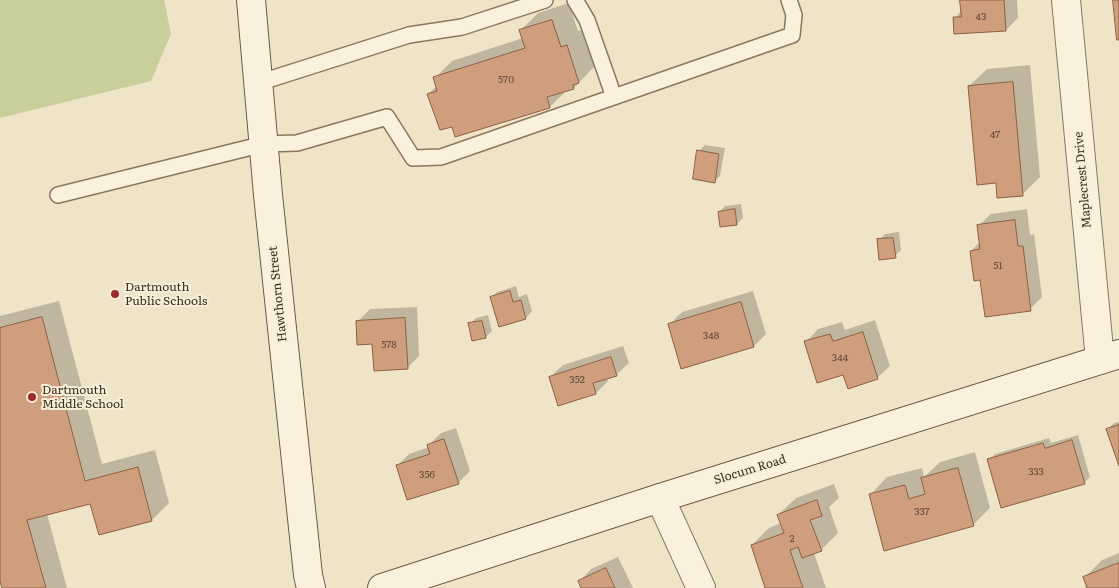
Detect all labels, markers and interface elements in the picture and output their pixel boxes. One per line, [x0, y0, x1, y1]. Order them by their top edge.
house number: 43 [976, 11, 986, 23]
house number: 570 [498, 74, 514, 86]
house number: 47 [990, 129, 1000, 141]
street label: Maplecrest Drive [1072, 131, 1094, 229]
street label: Hawthorn Street [266, 245, 290, 343]
house number: 51 [993, 260, 1003, 272]
place label: Dartmouth Public Schools [125, 280, 207, 308]
marker: Dartmouth Public Schools [109, 288, 121, 300]
house number: 348 [703, 330, 719, 342]
house number: 578 [381, 339, 397, 351]
house number: 344 [832, 352, 848, 364]
house number: 352 [569, 374, 585, 386]
place label: Dartmouth Middle School [42, 383, 124, 411]
marker: Dartmouth Middle School [26, 391, 38, 403]
street label: Slocum Road [712, 452, 788, 488]
house number: 333 [1028, 466, 1044, 478]
house number: 356 [419, 469, 435, 481]
house number: 337 [914, 506, 930, 518]
house number: 2 [789, 533, 795, 545]

